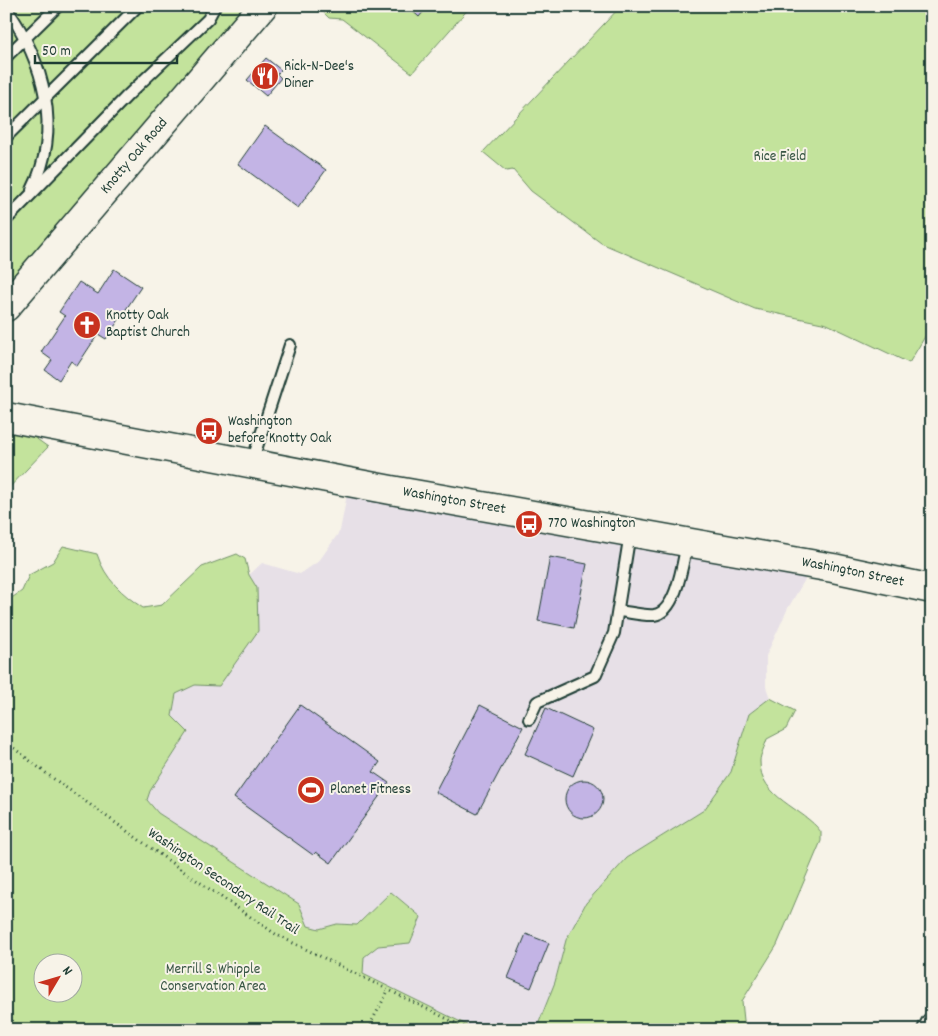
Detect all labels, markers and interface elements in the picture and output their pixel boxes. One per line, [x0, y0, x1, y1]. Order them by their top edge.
scale bar [35, 32, 178, 64]
text: 50 m [42, 41, 71, 63]
place label: Rick-N-Dee's Diner [284, 56, 354, 95]
restaurant icon: Rick-N-Dee's Diner [250, 61, 280, 91]
street label: Knotty Oak Road [96, 113, 174, 200]
park label: Rice Field [754, 146, 806, 168]
place label: Knotty Oak Baptist Church [106, 305, 190, 344]
church icon: Knotty Oak Baptist Church [72, 310, 102, 340]
place label: Washington before Knotty Oak [228, 411, 332, 450]
bus stop icon: Washington before Knotty Oak [194, 416, 224, 446]
street label: Washington Street [401, 481, 508, 521]
bus stop icon: 770 Washington [514, 509, 544, 539]
place label: 770 Washington [548, 513, 635, 535]
street label: Washington Street [800, 552, 907, 594]
sports icon: Planet Fitness [296, 775, 326, 805]
place label: Planet Fitness [330, 779, 411, 801]
street label: Washington Secondary Rail Trail [143, 823, 304, 941]
north arrow [32, 954, 82, 1004]
park label: Merrill S. Whipple Conservation Area [160, 959, 267, 998]
text: N [57, 962, 77, 980]

